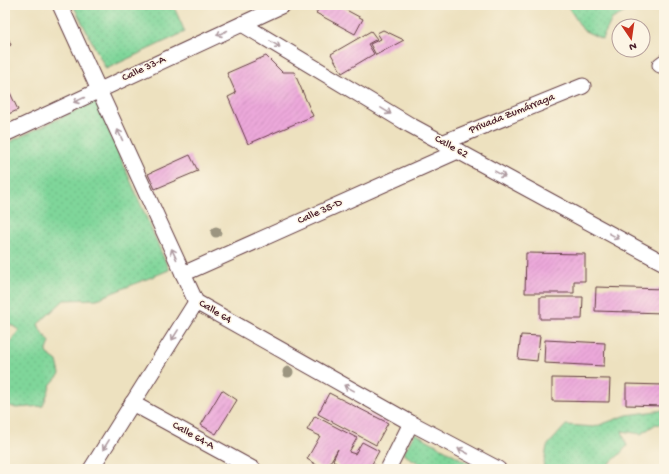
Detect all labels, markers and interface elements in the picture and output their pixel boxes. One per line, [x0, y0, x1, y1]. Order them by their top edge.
north arrow [611, 18, 651, 58]
one-way arrow [216, 30, 228, 37]
text: N [628, 39, 638, 52]
one-way arrow [269, 40, 281, 48]
street label: Calle 33-A [120, 54, 168, 84]
street label: Privada Zumárraga [467, 91, 557, 137]
one-way arrow [73, 97, 85, 104]
one-way arrow [380, 107, 392, 115]
one-way arrow [116, 130, 123, 142]
street label: Calle 62 [432, 133, 470, 161]
one-way arrow [494, 171, 506, 178]
street label: Calle 35-D [296, 197, 345, 227]
one-way arrow [608, 233, 620, 240]
one-way arrow [170, 248, 177, 260]
street label: Calle 64 [196, 298, 234, 327]
one-way arrow [171, 329, 179, 340]
one-way arrow [344, 384, 356, 392]
street label: Calle 64-A [170, 420, 216, 453]
one-way arrow [102, 439, 110, 451]
one-way arrow [458, 446, 470, 454]

